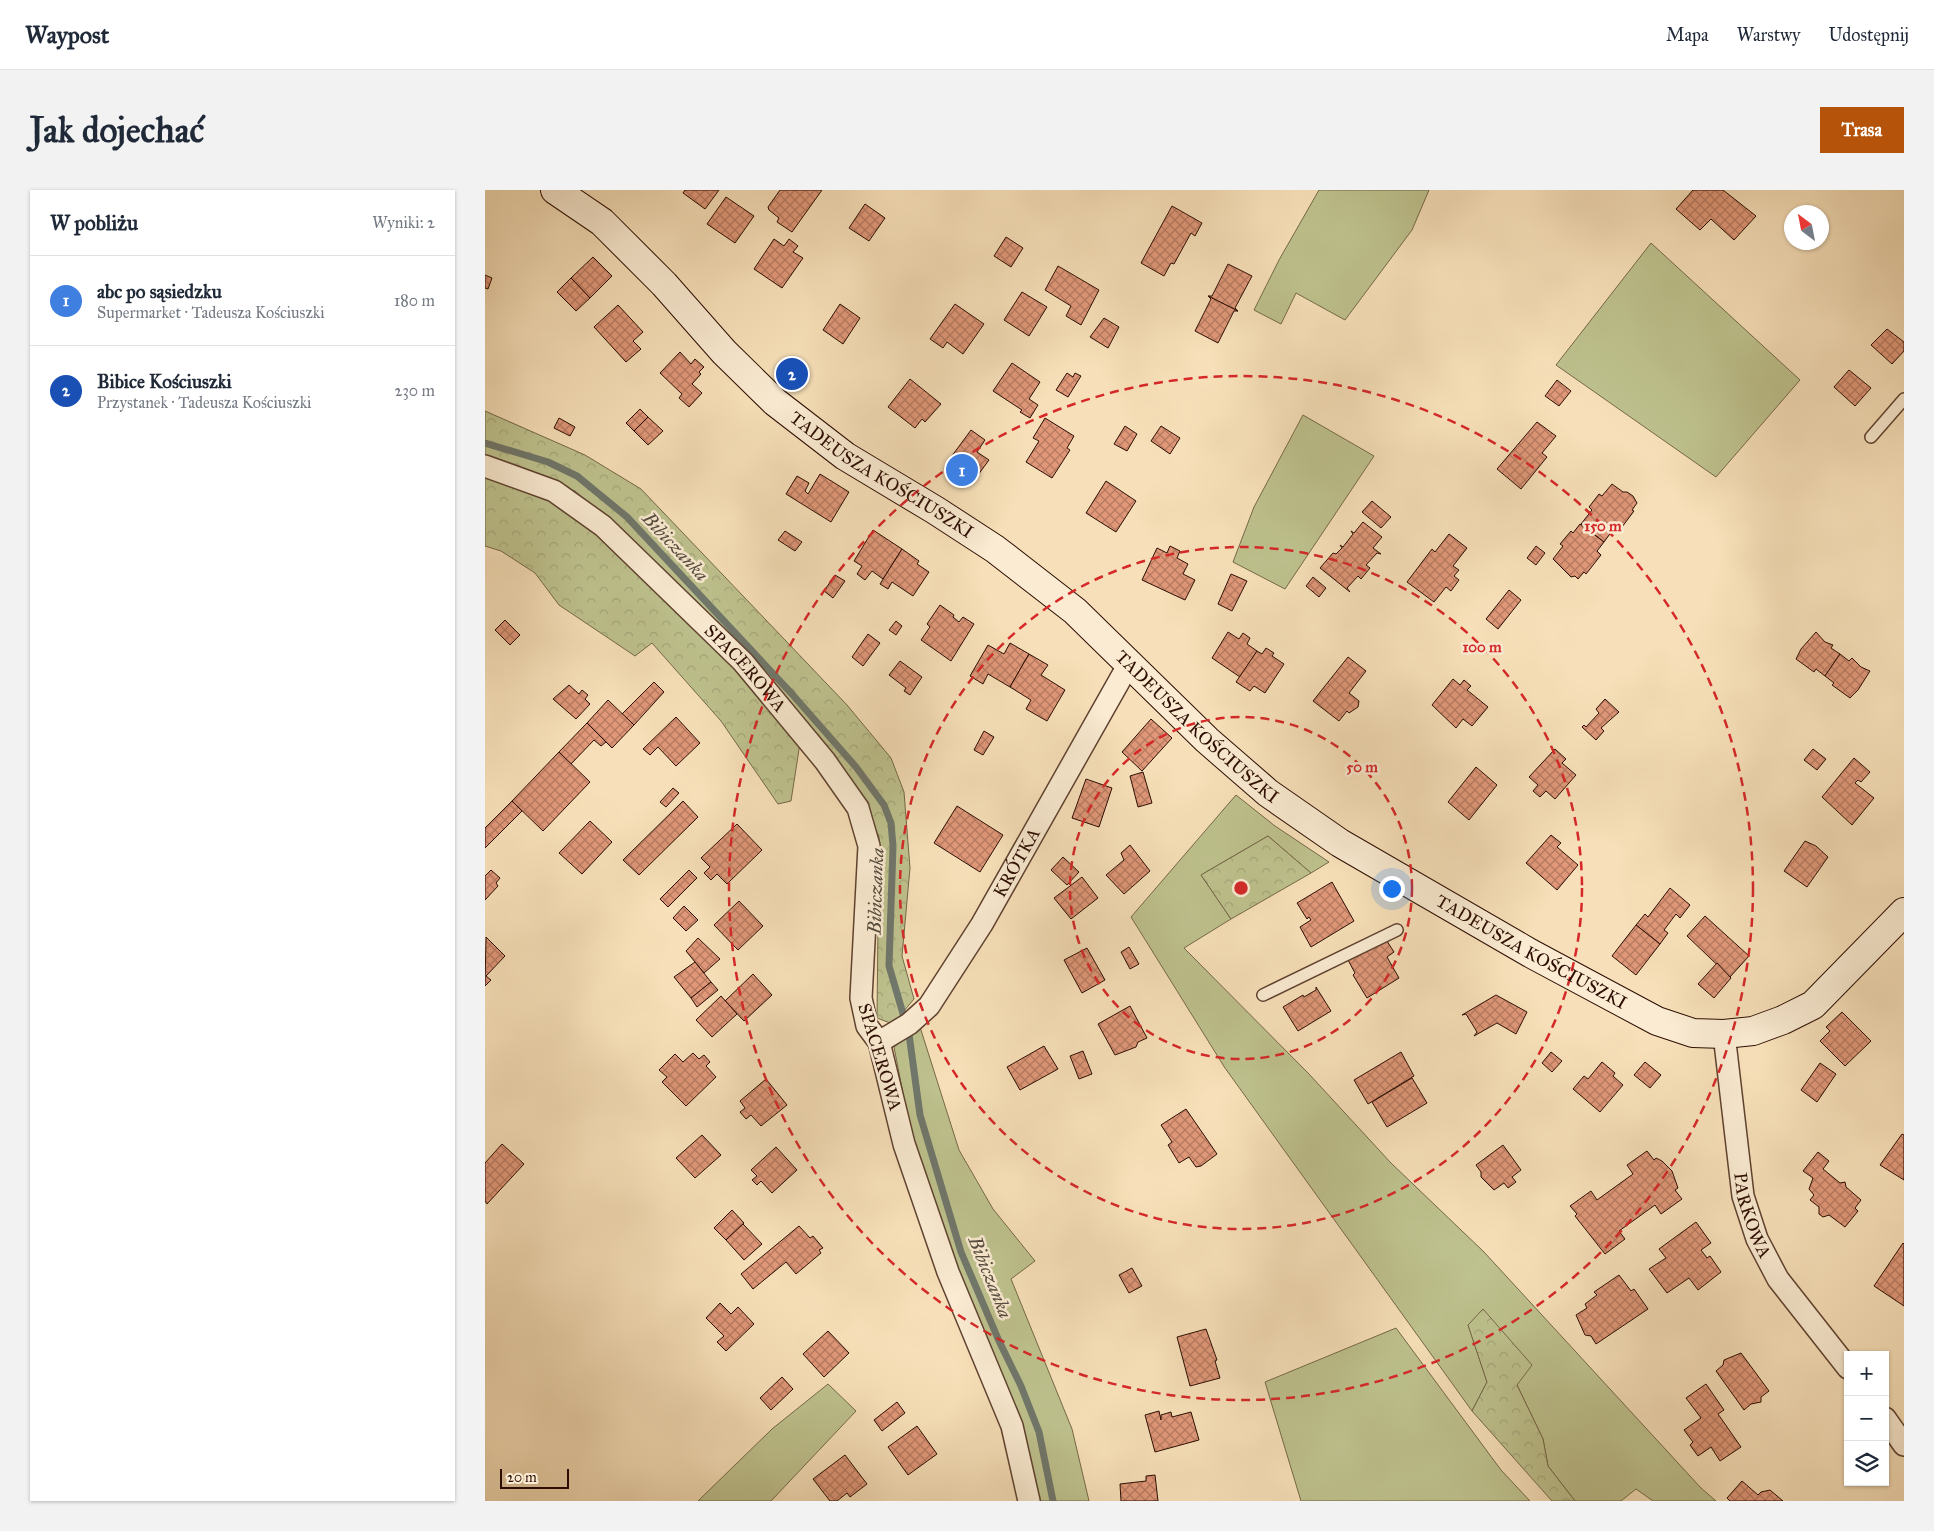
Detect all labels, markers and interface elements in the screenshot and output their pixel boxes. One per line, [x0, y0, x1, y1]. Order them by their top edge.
text: Waypost [25, 20, 109, 50]
text: Mapa [1666, 24, 1709, 46]
text: Warstwy [1737, 24, 1800, 46]
text: Udostępnij [1828, 24, 1909, 46]
button: Trasa [1820, 107, 1904, 153]
text: Jak dojechać [30, 109, 204, 152]
north arrow [1784, 205, 1829, 250]
text: W pobliżu [50, 210, 138, 236]
text: Wyniki: 2 [372, 213, 435, 232]
text: abc po sąsiedzku [97, 280, 222, 303]
text: 1 [63, 291, 69, 310]
text: 180 m [394, 291, 435, 310]
text: Supermarket · Tadeusza Kościuszki [97, 303, 325, 322]
pin: 2 [776, 355, 808, 393]
text: Bibice Kościuszki [97, 370, 232, 393]
text: 2 [62, 381, 70, 400]
text: 230 m [395, 381, 435, 400]
text: Przystanek · Tadeusza Kościuszki [97, 393, 311, 412]
street label: TADEUSZA KOŚCIUSZKI [786, 407, 978, 543]
pin: 1 [946, 451, 978, 489]
water label: Bibiczanka [637, 506, 714, 586]
text: 150 m [1584, 517, 1622, 535]
street label: SPACEROWA [700, 620, 791, 717]
text: 100 m [1462, 638, 1502, 656]
street label: TADEUSZA KOŚCIUSZKI [1111, 646, 1283, 808]
text: 50 m [1346, 758, 1378, 776]
street label: KRÓTKA [988, 824, 1045, 901]
water label: Bibiczanka [862, 847, 889, 936]
your location [1379, 876, 1405, 902]
centre of rings [1232, 879, 1250, 897]
street label: TADEUSZA KOŚCIUSZKI [1432, 890, 1631, 1014]
street label: SPACEROWA [853, 1001, 907, 1113]
street label: PARKOWA [1729, 1171, 1776, 1262]
water label: Bibiczanka [963, 1232, 1017, 1322]
map controls [1844, 1351, 1889, 1486]
button: + [1844, 1351, 1889, 1396]
button: − [1844, 1396, 1889, 1441]
button: layers [1844, 1441, 1889, 1486]
scale bar [500, 1466, 569, 1489]
text: 20 m [507, 1469, 537, 1486]

